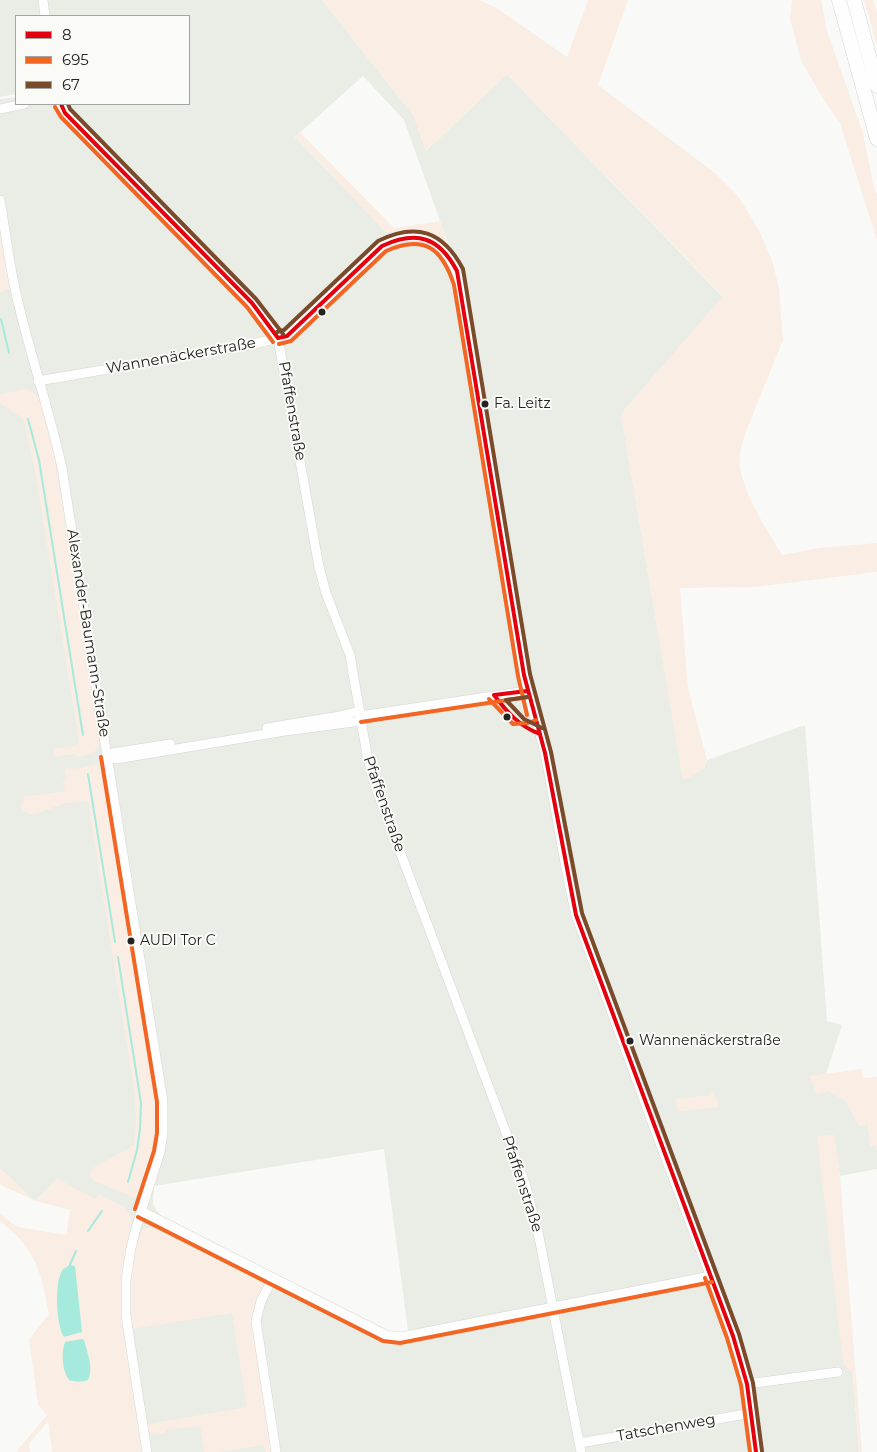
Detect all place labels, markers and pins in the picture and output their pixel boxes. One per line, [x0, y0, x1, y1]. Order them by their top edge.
unlabelled marker [317, 307, 327, 317]
place label: Fa. Leitz [494, 396, 551, 412]
marker: Fa. Leitz [480, 399, 490, 409]
unlabelled marker [502, 712, 512, 722]
place label: AUDI Tor C [140, 933, 216, 949]
marker: AUDI Tor C [126, 936, 136, 946]
place label: Wannenäckerstraße [639, 1033, 781, 1049]
marker: Wannenäckerstraße [625, 1036, 635, 1046]

